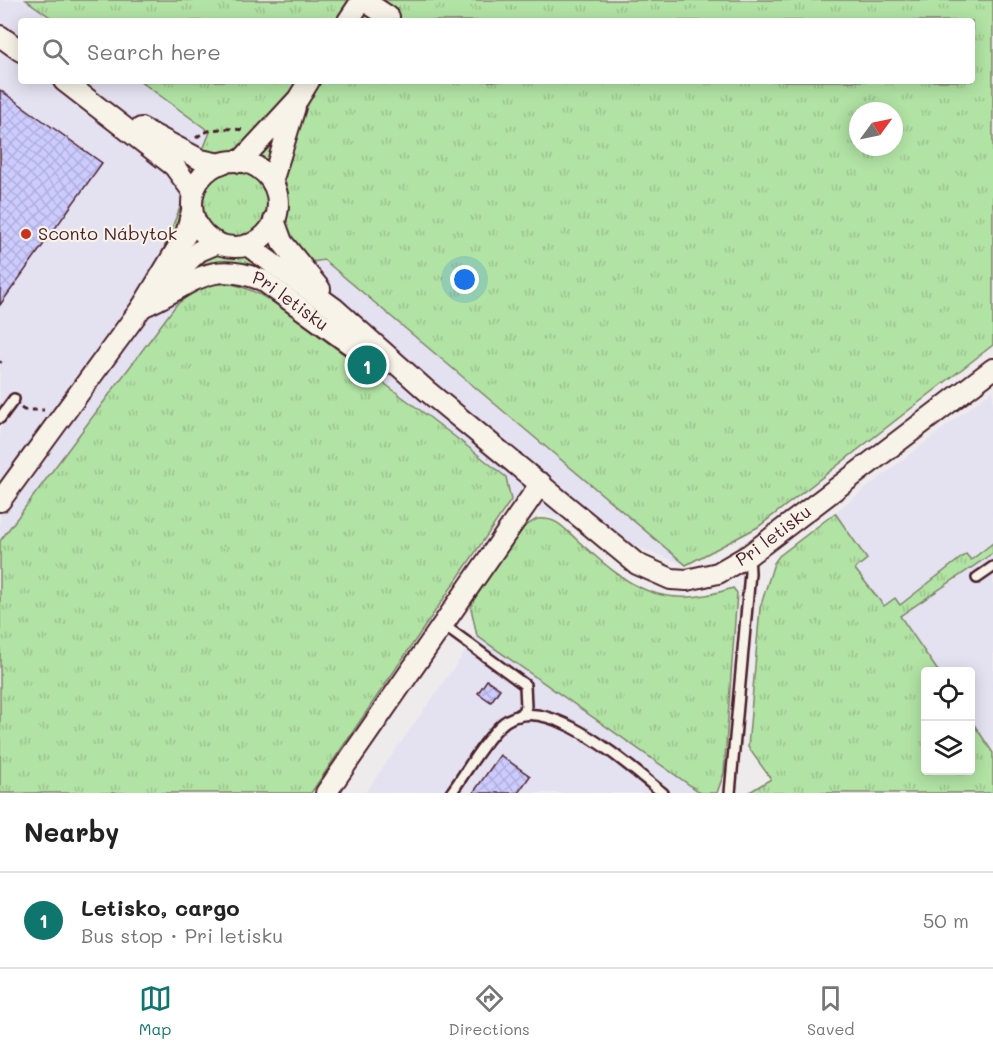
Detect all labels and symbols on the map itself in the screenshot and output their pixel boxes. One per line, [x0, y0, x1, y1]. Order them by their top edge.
north arrow [849, 102, 903, 156]
place label: Sconto Nábytok [38, 221, 177, 245]
marker: Sconto Nábytok [19, 227, 33, 241]
street label: Pri letisku [249, 265, 334, 336]
your location [450, 265, 479, 294]
pin: 1 [348, 342, 386, 388]
street label: Pri letisku [731, 499, 816, 571]

